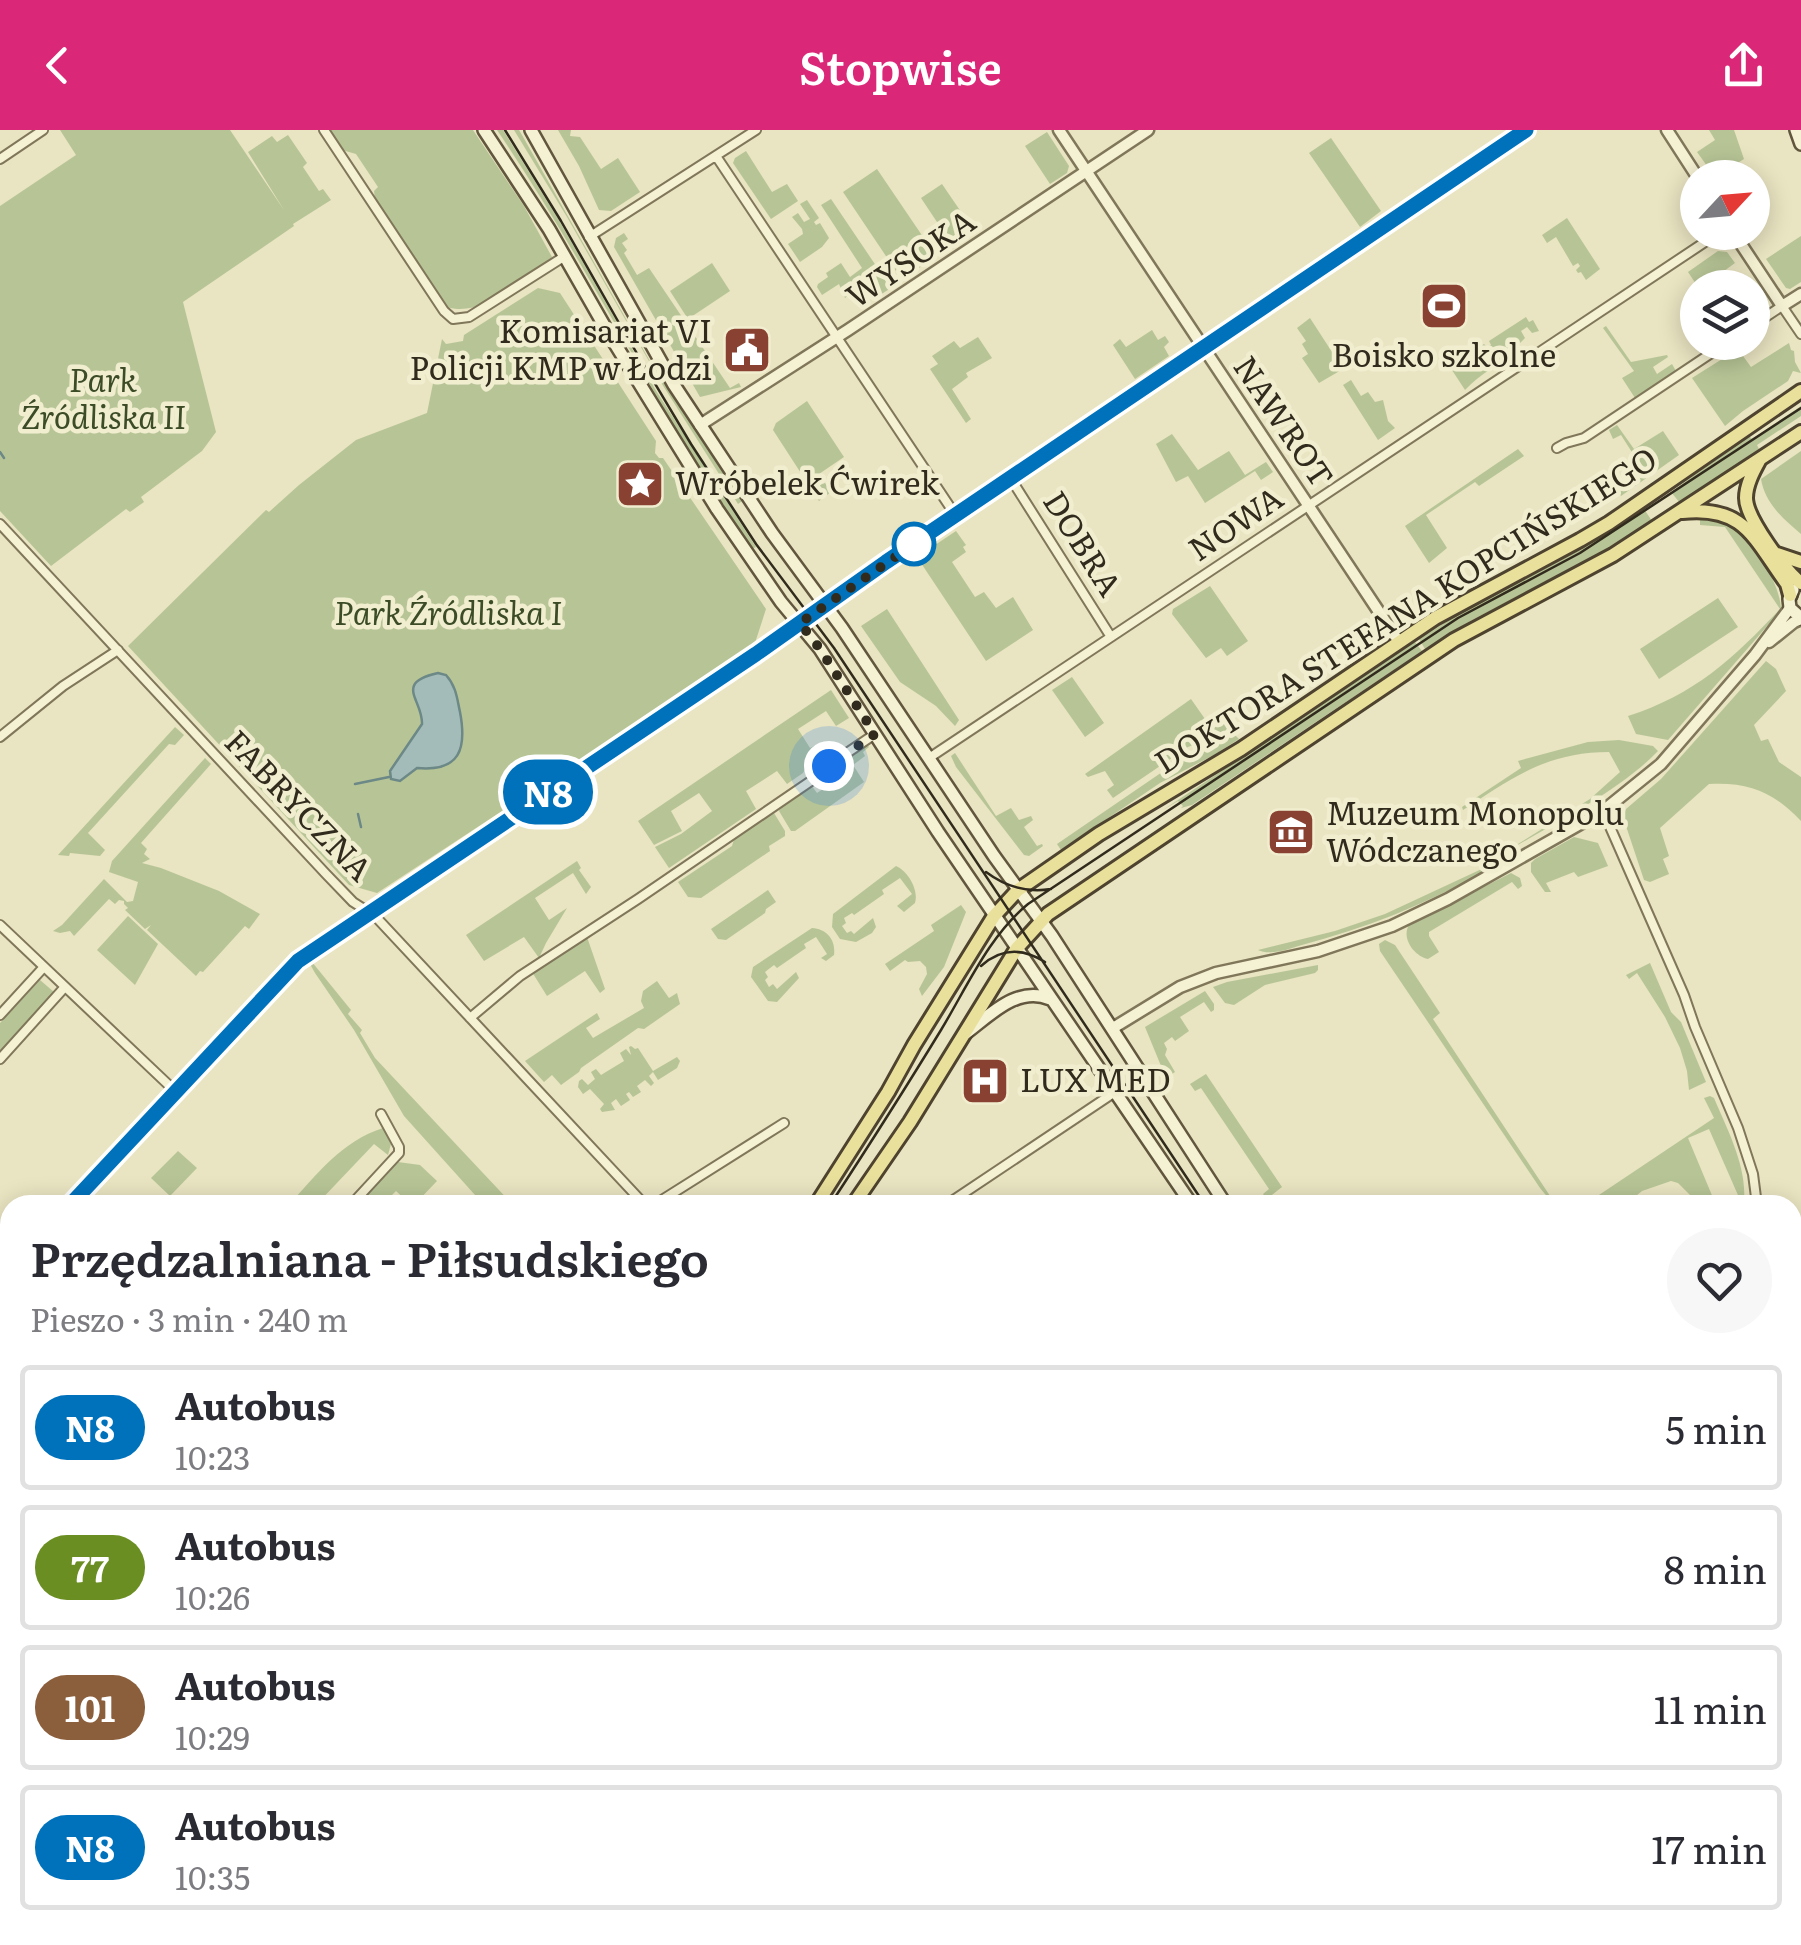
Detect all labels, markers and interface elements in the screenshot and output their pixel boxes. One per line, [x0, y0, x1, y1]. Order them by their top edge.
text: Stopwise [799, 32, 1002, 99]
icon: back [30, 38, 85, 93]
icon: share [1716, 38, 1771, 93]
north arrow [1680, 160, 1770, 250]
map controls [1680, 160, 1770, 360]
street label: WYSOKA [835, 195, 984, 318]
button: layers [1680, 270, 1770, 360]
sports icon: Boisko szkolne [1418, 280, 1470, 332]
place label: Komisariat VI Policji KMP w Łodzi [409, 305, 712, 390]
public building icon: Komisariat VI Policji KMP w Łodzi [721, 324, 773, 376]
place label: Boisko szkolne [1332, 329, 1556, 377]
street label: NAWROT [1224, 345, 1347, 496]
park label: Park Źródliska II [20, 354, 186, 439]
street label: DOKTORA STEFANA KOPCIŃSKIEGO [1144, 433, 1665, 784]
place label: Wróbelek Ćwirek [675, 457, 940, 505]
place icon: Wróbelek Ćwirek [614, 458, 666, 510]
street label: NOWA [1177, 472, 1292, 571]
street label: DOBRA [1033, 480, 1136, 605]
unlabelled marker [893, 523, 935, 565]
park label: Park Źródliska I [334, 587, 562, 635]
street label: FABRYCZNA [215, 717, 385, 891]
your location [804, 741, 854, 791]
line badge: N8 [503, 760, 593, 824]
text: N8 [523, 766, 573, 818]
place label: Muzeum Monopolu Wódczanego [1326, 787, 1624, 872]
museum icon: Muzeum Monopolu Wódczanego [1265, 806, 1317, 858]
place label: LUX MED [1020, 1054, 1171, 1102]
hospital icon: LUX MED [959, 1055, 1011, 1107]
text: Przędzalniana - Piłsudskiego [30, 1221, 709, 1292]
button: heart [1667, 1228, 1772, 1333]
text: Pieszo · 3 min · 240 m [30, 1294, 348, 1342]
text: Autobus [175, 1375, 336, 1432]
text: 5 min [1665, 1399, 1767, 1456]
text: N8 [65, 1401, 115, 1453]
text: 10:23 [175, 1432, 250, 1480]
text: Autobus [175, 1515, 336, 1572]
text: 8 min [1664, 1539, 1767, 1596]
text: 77 [71, 1541, 109, 1593]
text: 10:26 [175, 1572, 250, 1620]
text: Autobus [175, 1655, 336, 1712]
text: 11 min [1654, 1679, 1767, 1736]
text: 101 [65, 1681, 115, 1733]
text: 10:29 [175, 1712, 250, 1760]
text: Autobus [175, 1795, 336, 1852]
text: 17 min [1651, 1819, 1767, 1876]
text: N8 [65, 1821, 115, 1873]
text: 10:35 [175, 1852, 250, 1900]

